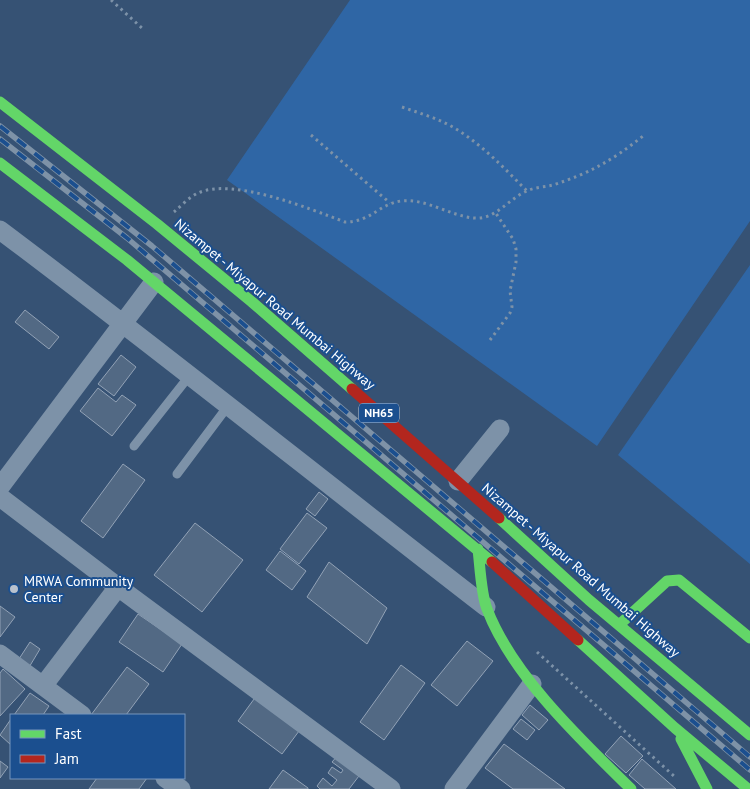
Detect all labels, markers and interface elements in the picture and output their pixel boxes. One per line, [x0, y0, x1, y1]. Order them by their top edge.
street label: Nizampet - Miyapur Road Mumbai Highway [171, 215, 380, 394]
road number: NH65 [359, 403, 399, 422]
street label: Nizampet - Miyapur Road Mumbai Highway [478, 479, 684, 661]
place label: MRWA Community Center [24, 572, 134, 606]
marker: MRWA Community Center [8, 583, 20, 595]
legend [10, 714, 185, 779]
text: Fast [55, 724, 82, 743]
text: Jam [54, 749, 79, 768]

